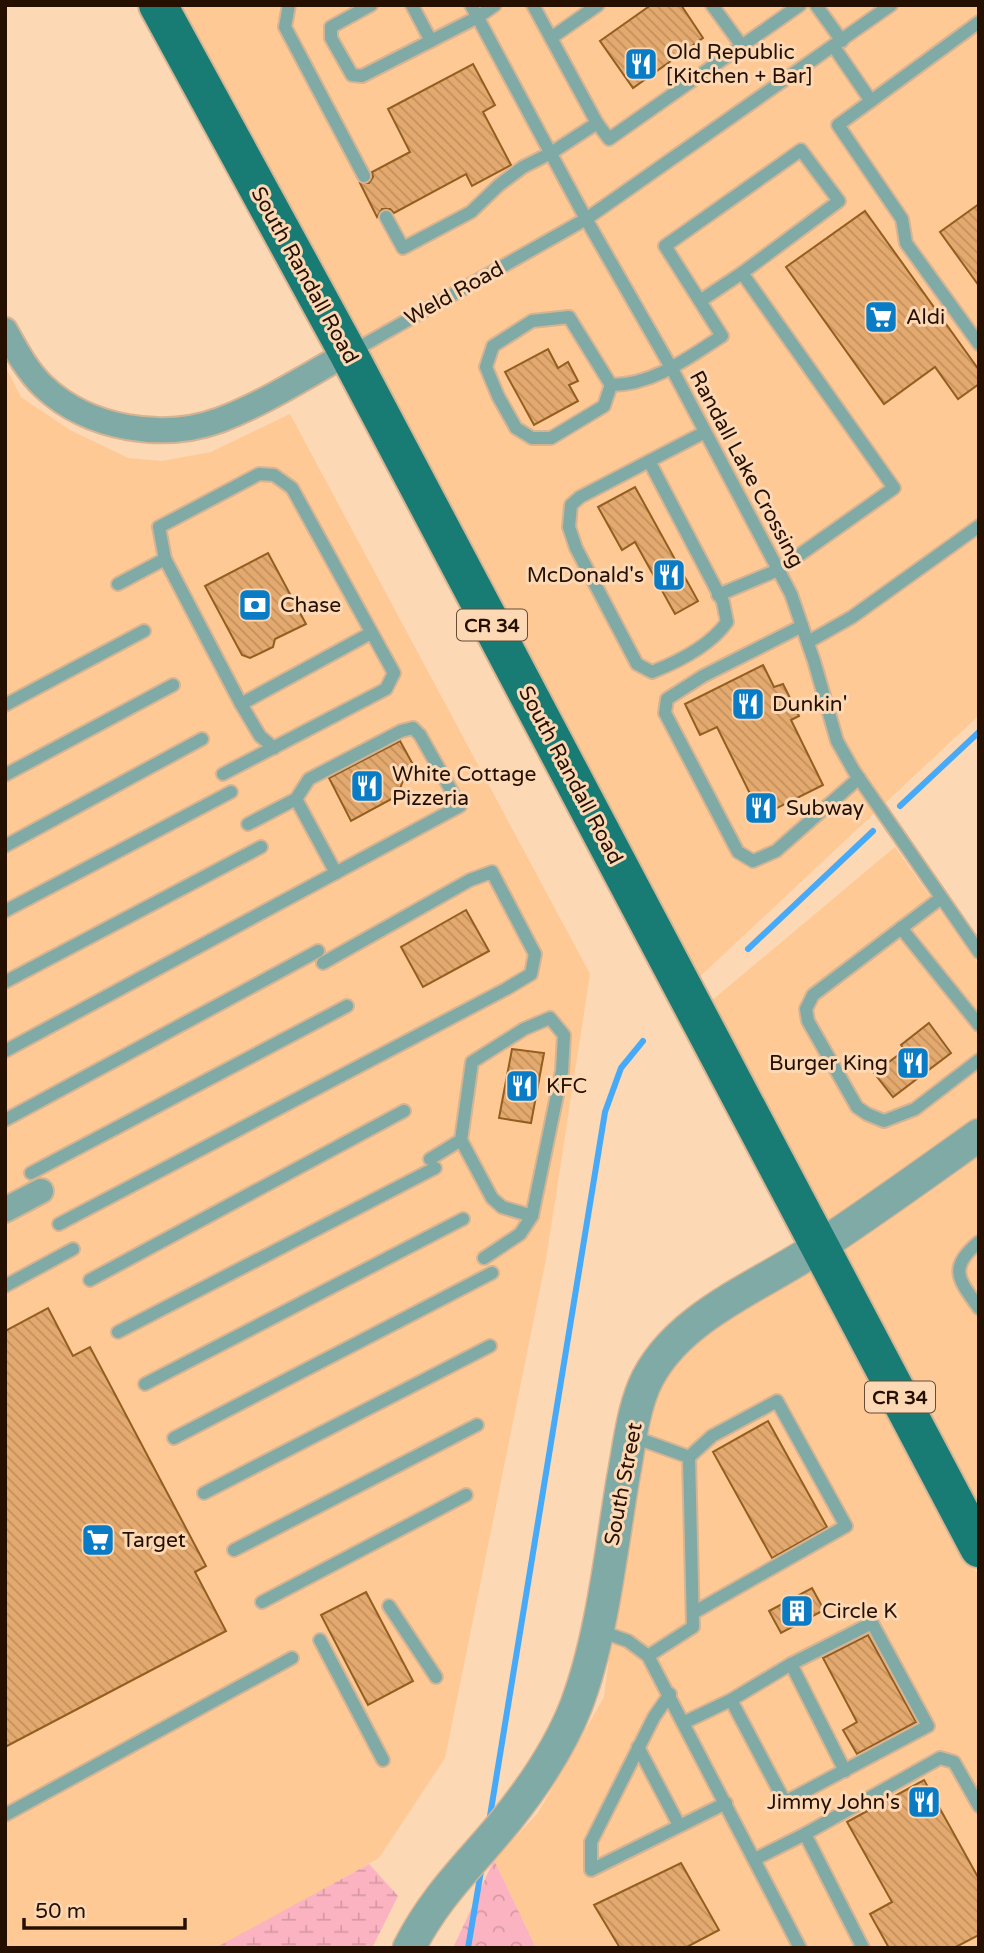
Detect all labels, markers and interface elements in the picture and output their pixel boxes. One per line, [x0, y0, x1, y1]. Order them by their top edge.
place label: Old Republic [Kitchen + Bar] [666, 40, 812, 89]
restaurant icon: Old Republic [Kitchen + Bar] [622, 45, 660, 83]
street label: South Randall Road [246, 183, 364, 368]
street label: Weld Road [401, 256, 508, 331]
supermarket icon: Aldi [862, 298, 900, 336]
place label: Aldi [906, 305, 945, 330]
street label: Randall Lake Crossing [684, 367, 809, 572]
restaurant icon: McDonald's [650, 556, 688, 594]
place label: McDonald's [527, 563, 644, 588]
bank icon: Chase [236, 586, 274, 624]
place label: Chase [280, 593, 341, 618]
road number: CR 34 [457, 610, 527, 640]
street label: South Randall Road [513, 682, 628, 869]
restaurant icon: Dunkin' [729, 685, 767, 723]
place label: Dunkin' [772, 692, 847, 717]
place label: White Cottage Pizzeria [392, 762, 537, 811]
restaurant icon: White Cottage Pizzeria [348, 767, 386, 805]
restaurant icon: Subway [742, 789, 780, 827]
place label: Subway [786, 796, 864, 821]
restaurant icon: Burger King [894, 1044, 932, 1082]
place label: Burger King [769, 1051, 888, 1076]
restaurant icon: KFC [503, 1067, 541, 1105]
place label: KFC [546, 1074, 587, 1099]
road number: CR 34 [865, 1382, 935, 1413]
street label: South Street [599, 1420, 648, 1548]
supermarket icon: Target [79, 1521, 117, 1559]
place label: Target [122, 1528, 186, 1553]
building icon: Circle K [778, 1592, 816, 1630]
place label: Circle K [822, 1599, 897, 1624]
restaurant icon: Jimmy John's [905, 1783, 943, 1821]
place label: Jimmy John's [767, 1790, 900, 1815]
scale bar [24, 1886, 186, 1930]
text: 50 m [35, 1899, 86, 1924]

